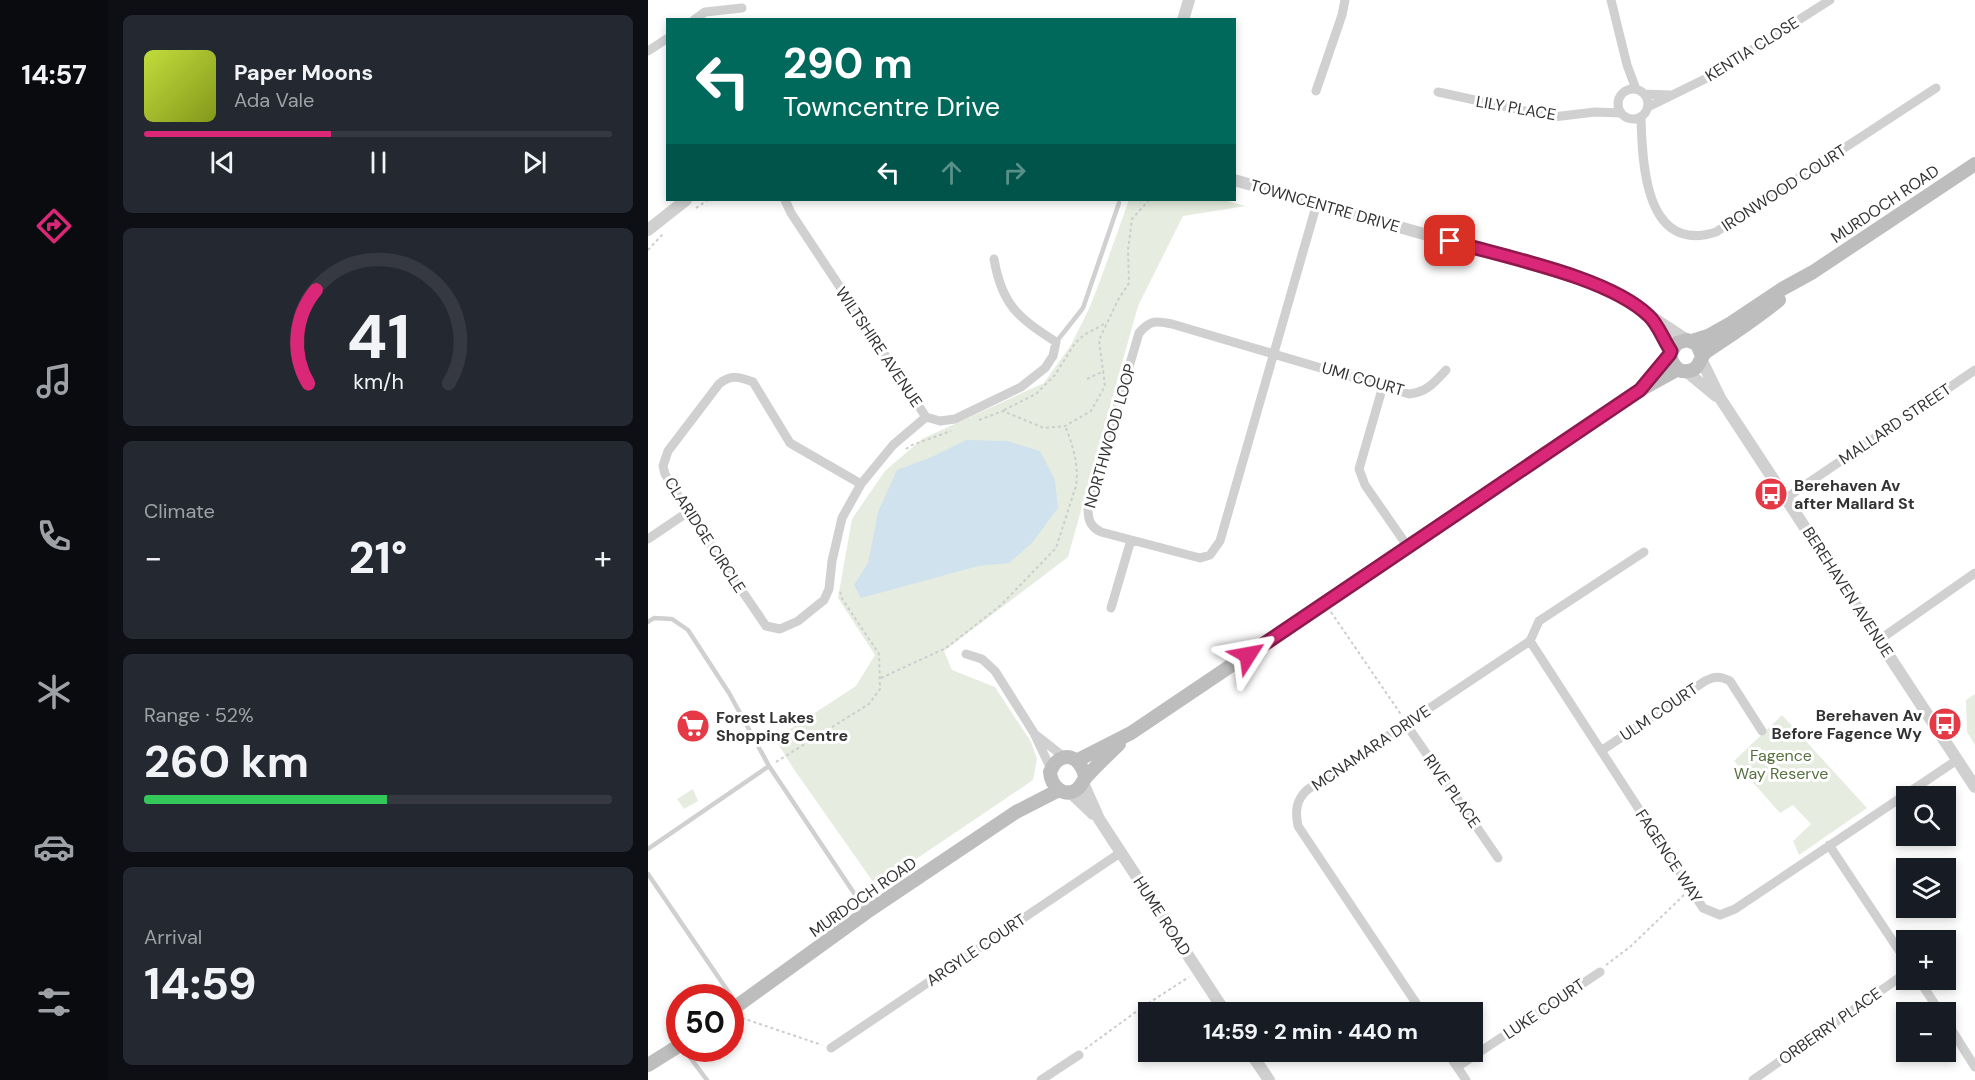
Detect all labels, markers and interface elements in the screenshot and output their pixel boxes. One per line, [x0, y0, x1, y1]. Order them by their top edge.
street label: KENTIA CLOSE [1701, 12, 1803, 86]
text: 290 m [783, 36, 913, 91]
icon: left [684, 42, 762, 120]
text: 14:57 [21, 57, 87, 92]
text: Paper Moons [234, 58, 373, 87]
text: Ada Vale [234, 87, 314, 113]
text: Towncentre Drive [783, 89, 1000, 124]
street label: LILY PLACE [1474, 91, 1558, 125]
street label: IRONWOOD COURT [1718, 140, 1850, 236]
icon: previous [206, 146, 239, 179]
icon: pause [362, 146, 395, 179]
icon: next [518, 146, 551, 179]
icon: left [872, 156, 905, 189]
icon: ahead [935, 156, 968, 189]
icon: right [998, 156, 1031, 189]
street label: MURDOCH ROAD [1827, 160, 1943, 248]
street label: TOWNCENTRE DRIVE [1248, 175, 1402, 237]
icon: directions [33, 205, 75, 247]
pin [1424, 215, 1475, 266]
icon: arrive [1433, 224, 1466, 257]
street label: WILTSHIRE AVENUE [831, 283, 927, 411]
text: 41 [346, 296, 410, 377]
street label: UMI COURT [1319, 357, 1407, 401]
icon: music [33, 360, 75, 402]
street label: NORTHWOOD LOOP [1079, 361, 1141, 511]
text: km/h [353, 368, 403, 396]
street label: MALLARD STREET [1835, 379, 1955, 469]
street label: CLARIDGE CIRCLE [660, 473, 750, 597]
place label: Berehaven Av after Mallard St [1794, 475, 1915, 514]
bus stop icon: Berehaven Av after Mallard St [1753, 476, 1789, 512]
text: Climate [144, 498, 215, 524]
icon: phone [33, 515, 75, 557]
street label: BEREHAVEN AVENUE [1798, 523, 1898, 661]
text: 21° [349, 528, 407, 587]
text: − [144, 536, 162, 579]
text: + [594, 536, 612, 579]
position arrow [1216, 623, 1280, 687]
icon: climate [33, 671, 75, 713]
street label: ULM COURT [1616, 678, 1702, 746]
street label: MCNAMARA DRIVE [1307, 700, 1435, 796]
text: Range · 52% [144, 702, 254, 728]
place label: Berehaven Av Before Fagence Wy [1772, 705, 1922, 744]
bus stop icon: Berehaven Av Before Fagence Wy [1927, 706, 1963, 742]
place label: Forest Lakes Shopping Centre [716, 707, 848, 746]
supermarket icon: Forest Lakes Shopping Centre [675, 708, 711, 744]
text: 260 km [144, 732, 309, 791]
park label: Fagence Way Reserve [1734, 745, 1828, 784]
street label: RIVE PLACE [1419, 750, 1485, 832]
map controls [1896, 786, 1956, 1062]
button: search [1896, 786, 1956, 846]
street label: FAGENCE WAY [1631, 805, 1707, 907]
icon: car [33, 826, 75, 868]
street label: MURDOCH ROAD [805, 852, 921, 942]
button: layers [1896, 858, 1956, 918]
street label: HUME ROAD [1128, 872, 1196, 960]
street label: ARGYLE COURT [922, 909, 1030, 991]
text: Arrival [144, 924, 202, 950]
button: + [1896, 930, 1956, 990]
text: 14:59 [144, 954, 257, 1013]
street label: LUKE COURT [1499, 974, 1589, 1044]
icon: filters [33, 981, 75, 1023]
street label: ORBERRY PLACE [1774, 983, 1886, 1069]
speed limit sign: 50 [666, 984, 744, 1062]
button: − [1896, 1002, 1956, 1062]
text: 14:59 · 2 min · 440 m [1203, 1017, 1418, 1046]

